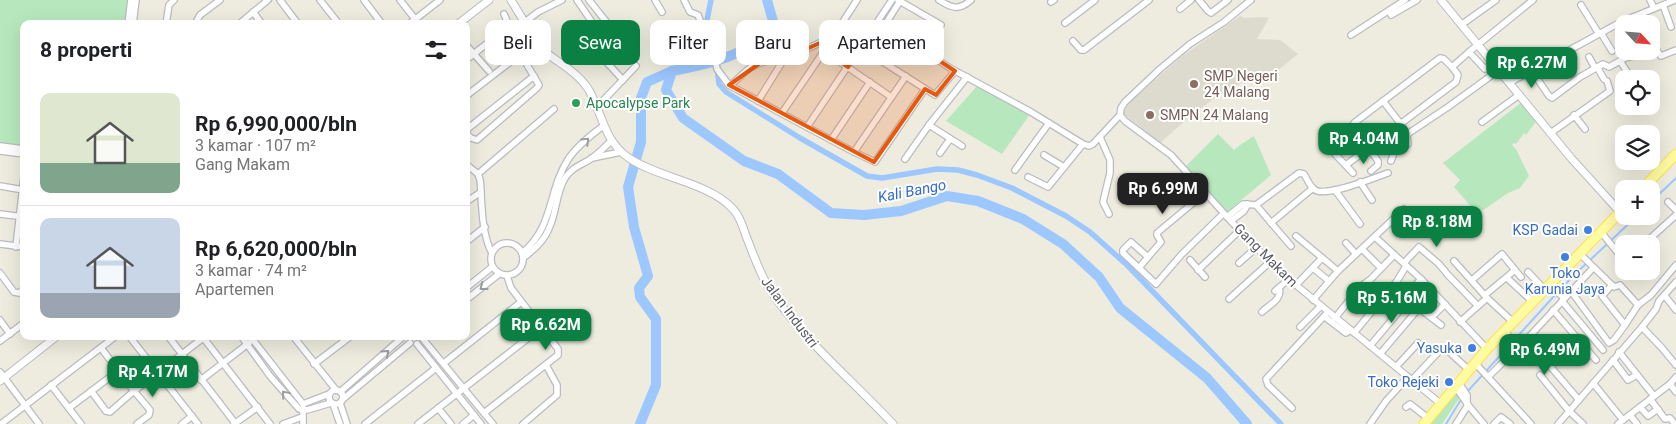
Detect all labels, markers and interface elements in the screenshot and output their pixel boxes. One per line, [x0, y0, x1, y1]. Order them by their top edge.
north arrow [1615, 15, 1660, 60]
map controls [1615, 15, 1660, 280]
chip: Beli [485, 20, 551, 65]
chip: Sewa [561, 20, 640, 65]
chip: Filter [650, 20, 726, 65]
chip: Baru [736, 20, 809, 65]
chip: Apartemen [819, 20, 944, 65]
icon: filters [422, 36, 450, 64]
text: 8 properti [40, 38, 132, 62]
pin: Rp 6.27M [1480, 46, 1584, 89]
text: Rp 6.27M [1497, 53, 1567, 72]
place label: SMP Negeri 24 Malang [1204, 68, 1278, 100]
button: locate [1615, 70, 1660, 115]
marker: SMP Negeri 24 Malang [1188, 78, 1200, 90]
place label: Apocalypse Park [586, 95, 691, 111]
marker: Apocalypse Park [570, 97, 582, 109]
place label: SMPN 24 Malang [1160, 107, 1269, 123]
marker: SMPN 24 Malang [1144, 109, 1156, 121]
text: Rp 6,990,000/bln [195, 112, 357, 136]
icon: home [80, 113, 140, 173]
pin: Rp 4.04M [1312, 122, 1416, 165]
button: layers [1615, 125, 1660, 170]
text: Rp 4.04M [1329, 129, 1399, 148]
text: 3 kamar · 107 m² [195, 136, 316, 155]
one-way arrow [580, 138, 589, 147]
text: Gang Makam [195, 155, 290, 174]
pin: Rp 6.99M [1111, 172, 1215, 215]
water label: Kali Bango [876, 176, 948, 206]
text: Rp 6.99M [1128, 179, 1198, 198]
button: + [1615, 180, 1660, 225]
pin: Rp 8.18M [1385, 206, 1489, 248]
text: Rp 8.18M [1402, 212, 1472, 231]
street label: Gang Makam [1231, 220, 1301, 290]
place label: KSP Gadai [1513, 222, 1578, 238]
marker: KSP Gadai [1582, 224, 1594, 236]
button: − [1615, 235, 1660, 280]
text: Rp 6,620,000/bln [195, 237, 357, 261]
icon: home [80, 238, 140, 298]
marker: Toko Karunia Jaya [1559, 251, 1571, 263]
text: 3 kamar · 74 m² [195, 261, 307, 280]
place label: Toko Karunia Jaya [1525, 265, 1605, 297]
street label: Jalan Industri [758, 273, 822, 351]
text: Apartemen [195, 280, 274, 299]
one-way arrow [480, 282, 489, 290]
pin: Rp 5.16M [1340, 282, 1444, 324]
text: Rp 5.16M [1357, 288, 1427, 307]
pin: Rp 6.62M [494, 308, 598, 351]
text: Rp 6.62M [511, 315, 581, 334]
pin: Rp 6.49M [1493, 334, 1597, 376]
place label: Yasuka [1417, 340, 1462, 356]
text: Rp 6.49M [1510, 340, 1580, 359]
marker: Yasuka [1466, 342, 1478, 354]
one-way arrow [380, 350, 389, 359]
pin: Rp 4.17M [101, 356, 205, 398]
text: Rp 4.17M [118, 362, 188, 381]
place label: Toko Rejeki [1367, 374, 1439, 390]
marker: Toko Rejeki [1443, 376, 1455, 388]
one-way arrow [282, 391, 291, 400]

